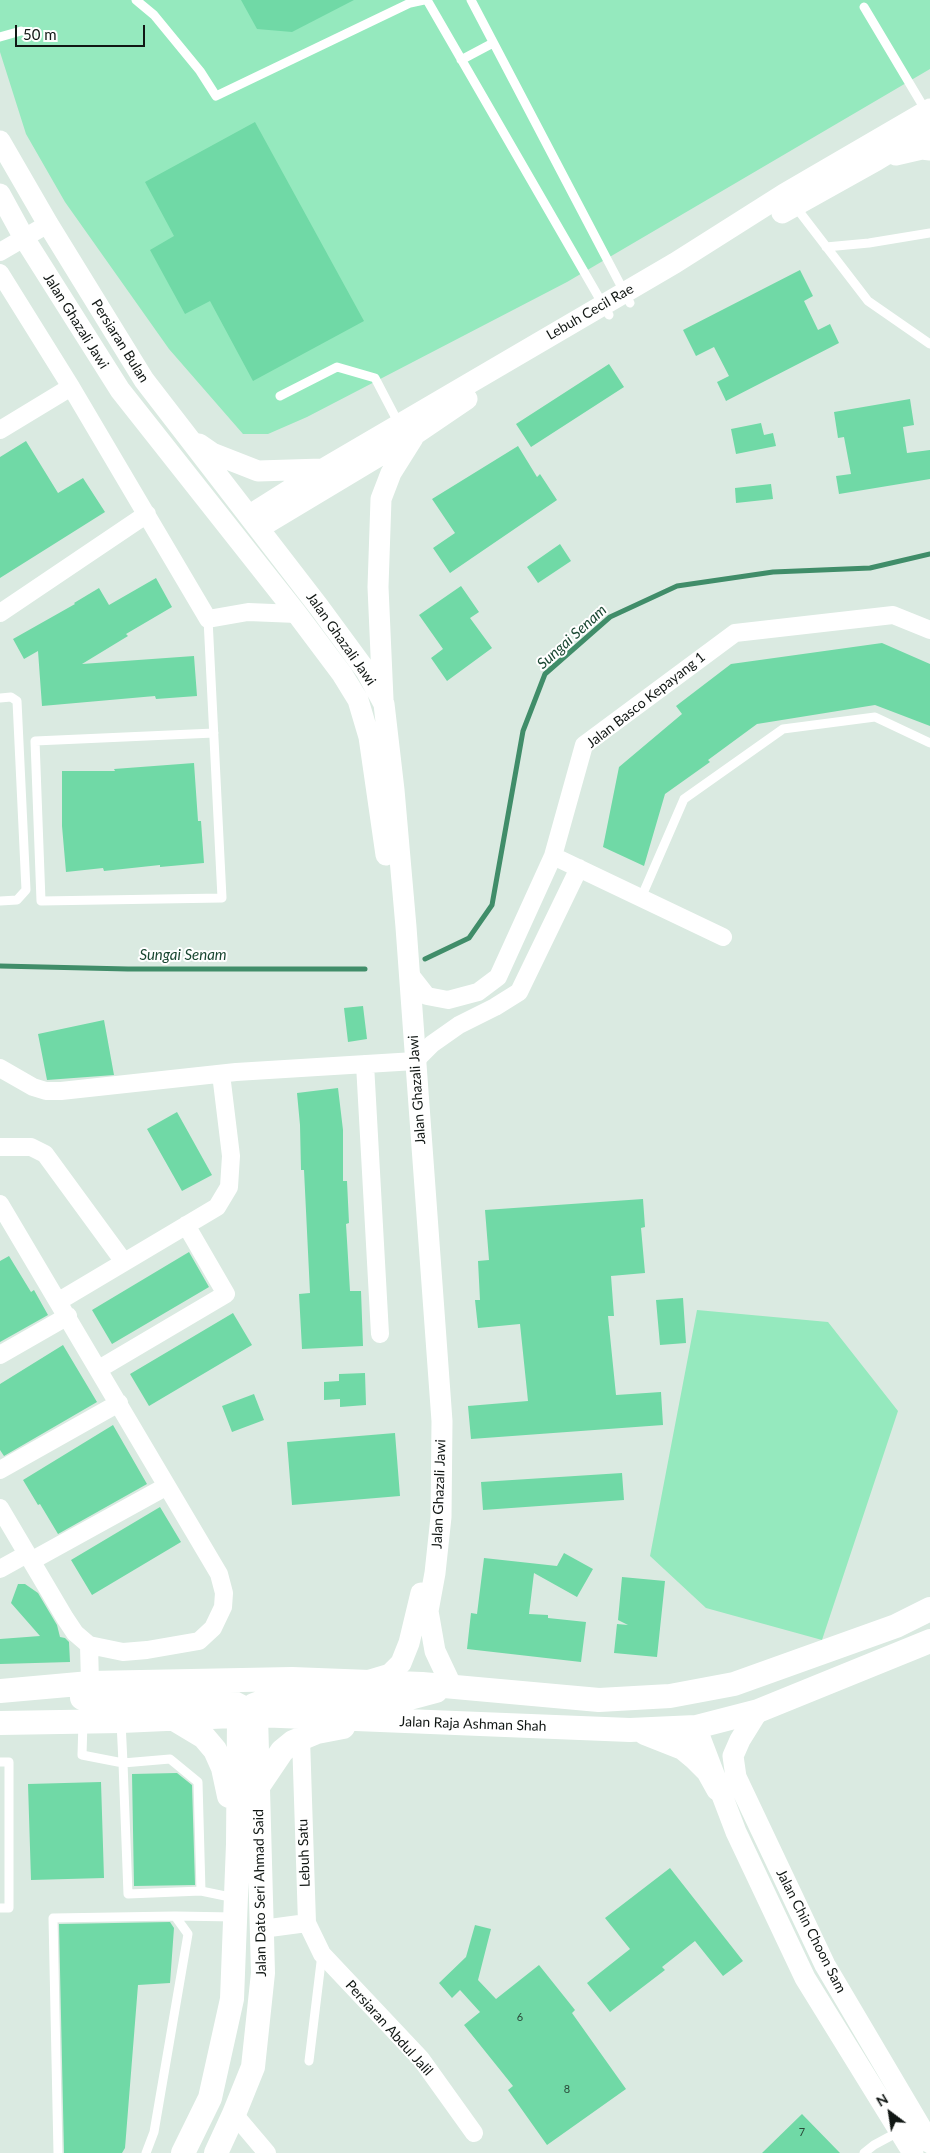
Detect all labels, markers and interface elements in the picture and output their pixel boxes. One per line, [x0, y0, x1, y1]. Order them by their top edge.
scale bar [18, 15, 148, 47]
text: 50 m [23, 25, 57, 43]
street label: Jalan Ghazali Jawi [40, 270, 112, 372]
street label: Lebuh Cecil Rae [544, 280, 636, 344]
street label: Persiaran Bulan [88, 296, 152, 386]
street label: Jalan Ghazali Jawi [303, 589, 379, 689]
water label: Sungai Senam [534, 601, 610, 673]
street label: Jalan Basco Kepayang 1 [583, 648, 709, 752]
water label: Sungai Senam [139, 946, 227, 964]
street label: Jalan Ghazali Jawi [405, 1035, 429, 1145]
street label: Jalan Ghazali Jawi [429, 1439, 449, 1549]
street label: Jalan Raja Ashman Shah [399, 1713, 547, 1735]
street label: Jalan Dato Seri Ahmad Said [250, 1809, 270, 1977]
street label: Lebuh Satu [294, 1819, 314, 1887]
street label: Jalan Chin Choon Sam [773, 1866, 849, 1996]
street label: Persiaran Abdul Jalil [342, 1977, 436, 2079]
house number: 6 [517, 2010, 523, 2024]
house number: 8 [564, 2082, 570, 2096]
north arrow [865, 2088, 915, 2138]
text: N [873, 2090, 891, 2110]
house number: 7 [799, 2125, 805, 2139]

